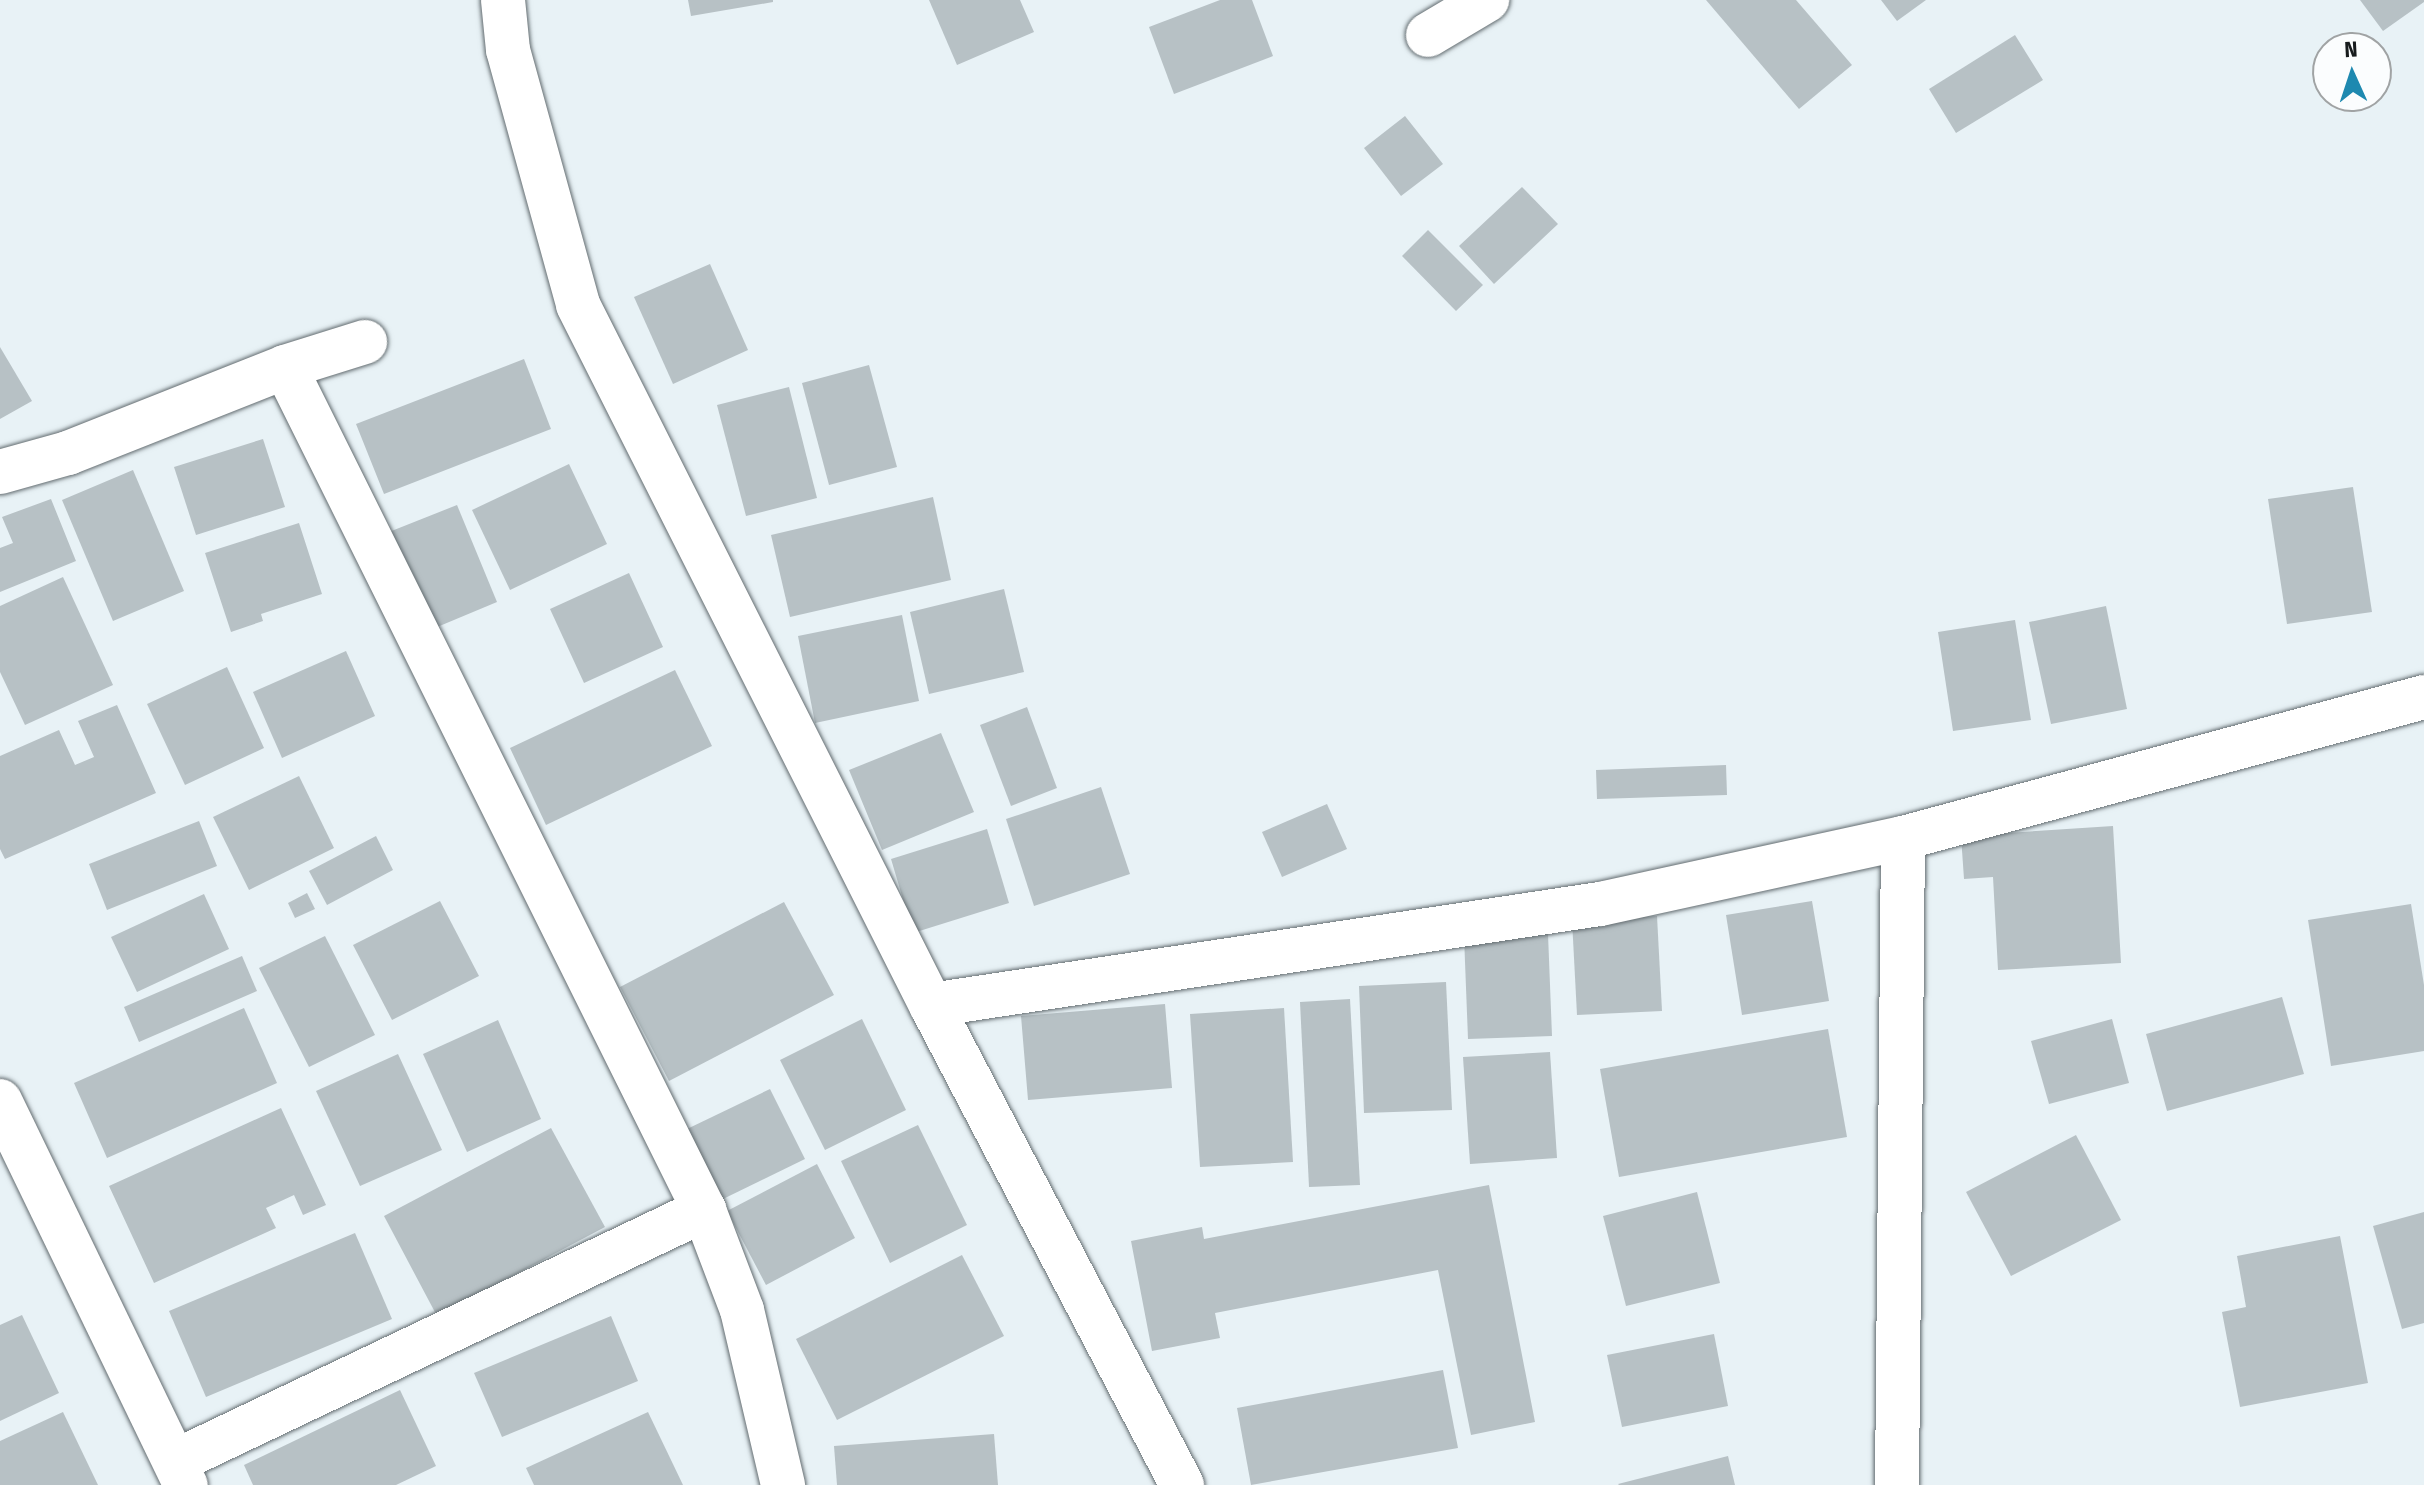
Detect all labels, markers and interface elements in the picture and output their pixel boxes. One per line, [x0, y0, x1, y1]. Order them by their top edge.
north arrow [2312, 32, 2392, 112]
text: N [2344, 36, 2358, 63]

